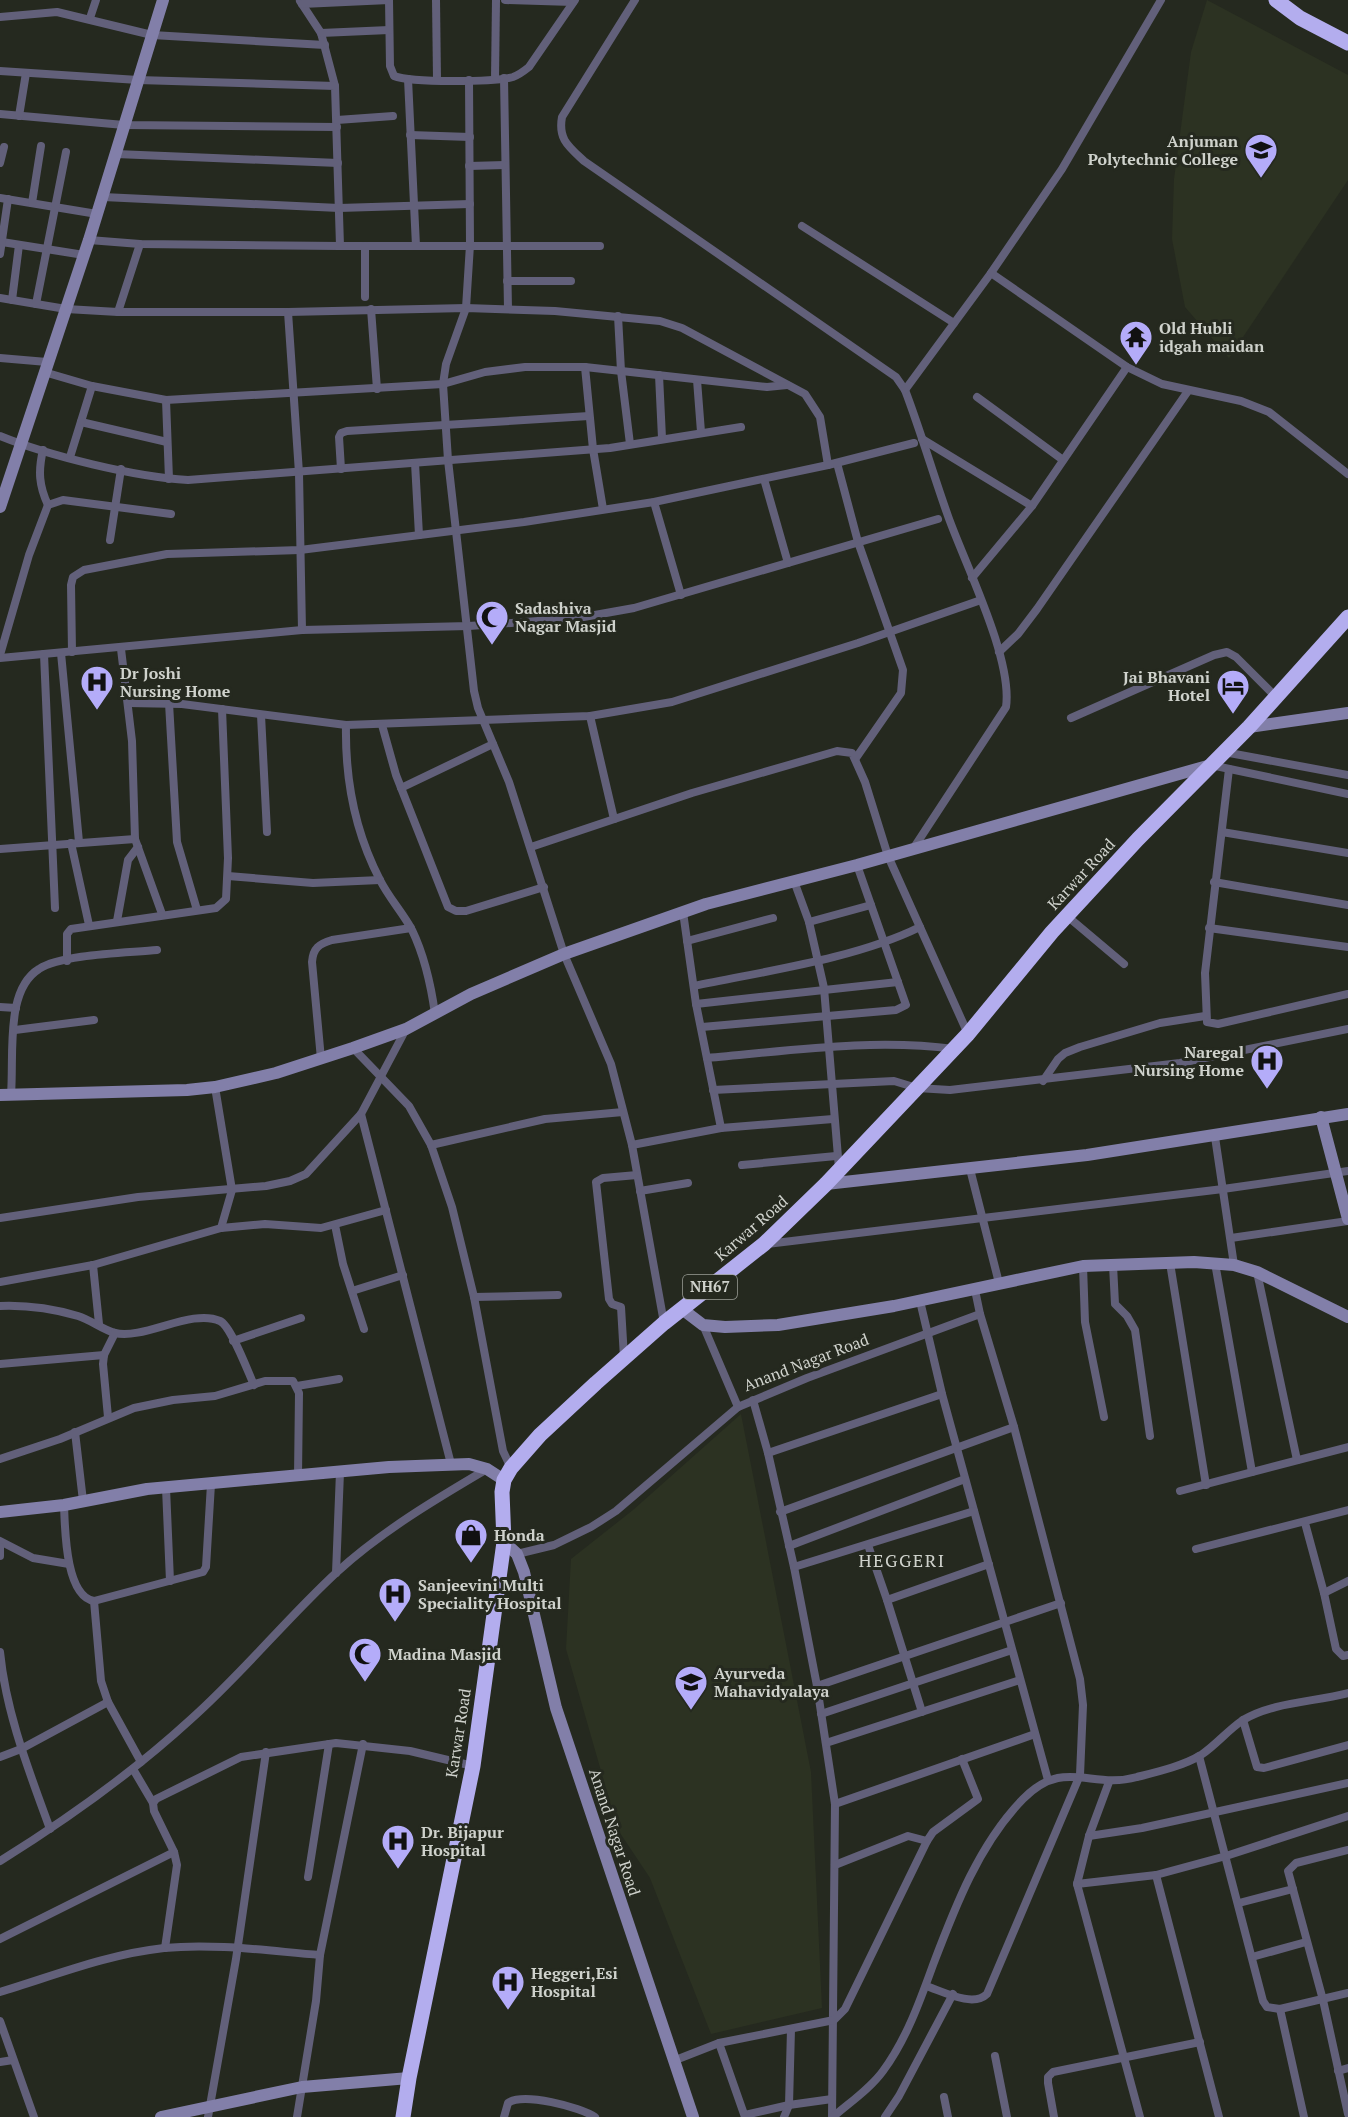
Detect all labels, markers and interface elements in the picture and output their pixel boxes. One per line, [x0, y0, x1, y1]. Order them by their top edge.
place label: Anjuman Polytechnic College [1088, 130, 1239, 170]
school or university icon: Anjuman Polytechnic College [1243, 132, 1279, 179]
place label: Old Hubli idgah maidan [1159, 317, 1265, 357]
temple icon: Old Hubli idgah maidan [1118, 319, 1154, 366]
place label: Sadashiva Nagar Masjid [515, 597, 617, 637]
mosque icon: Sadashiva Nagar Masjid [474, 599, 510, 646]
place label: Dr Joshi Nursing Home [120, 662, 231, 702]
hospital icon: Dr Joshi Nursing Home [79, 664, 115, 711]
place label: Jai Bhavani Hotel [1123, 666, 1210, 706]
hotel icon: Jai Bhavani Hotel [1215, 668, 1251, 715]
street label: Karwar Road [1042, 833, 1120, 914]
place label: Naregal Nursing Home [1134, 1041, 1244, 1081]
hospital icon: Naregal Nursing Home [1249, 1043, 1285, 1090]
street label: Karwar Road [710, 1190, 792, 1266]
road number: NH67 [683, 1275, 737, 1299]
street label: Anand Nagar Road [740, 1328, 872, 1396]
shop icon: Honda [453, 1517, 489, 1564]
place label: Honda [494, 1524, 545, 1546]
district label: HEGGERI [858, 1548, 946, 1572]
place label: Sanjeevini Multi Speciality Hospital [418, 1574, 562, 1614]
hospital icon: Sanjeevini Multi Speciality Hospital [377, 1576, 413, 1623]
mosque icon: Madina Masjid [347, 1636, 383, 1683]
place label: Madina Masjid [388, 1643, 502, 1665]
place label: Ayurveda Mahavidyalaya [714, 1662, 829, 1702]
school or university icon: Ayurveda Mahavidyalaya [673, 1664, 709, 1711]
street label: Karwar Road [440, 1687, 476, 1779]
street label: Anand Nagar Road [584, 1765, 646, 1899]
place label: Dr. Bijapur Hospital [421, 1821, 504, 1861]
hospital icon: Dr. Bijapur Hospital [380, 1823, 416, 1870]
place label: Heggeri,Esi Hospital [531, 1962, 618, 2002]
hospital icon: Heggeri,Esi Hospital [490, 1964, 526, 2011]

